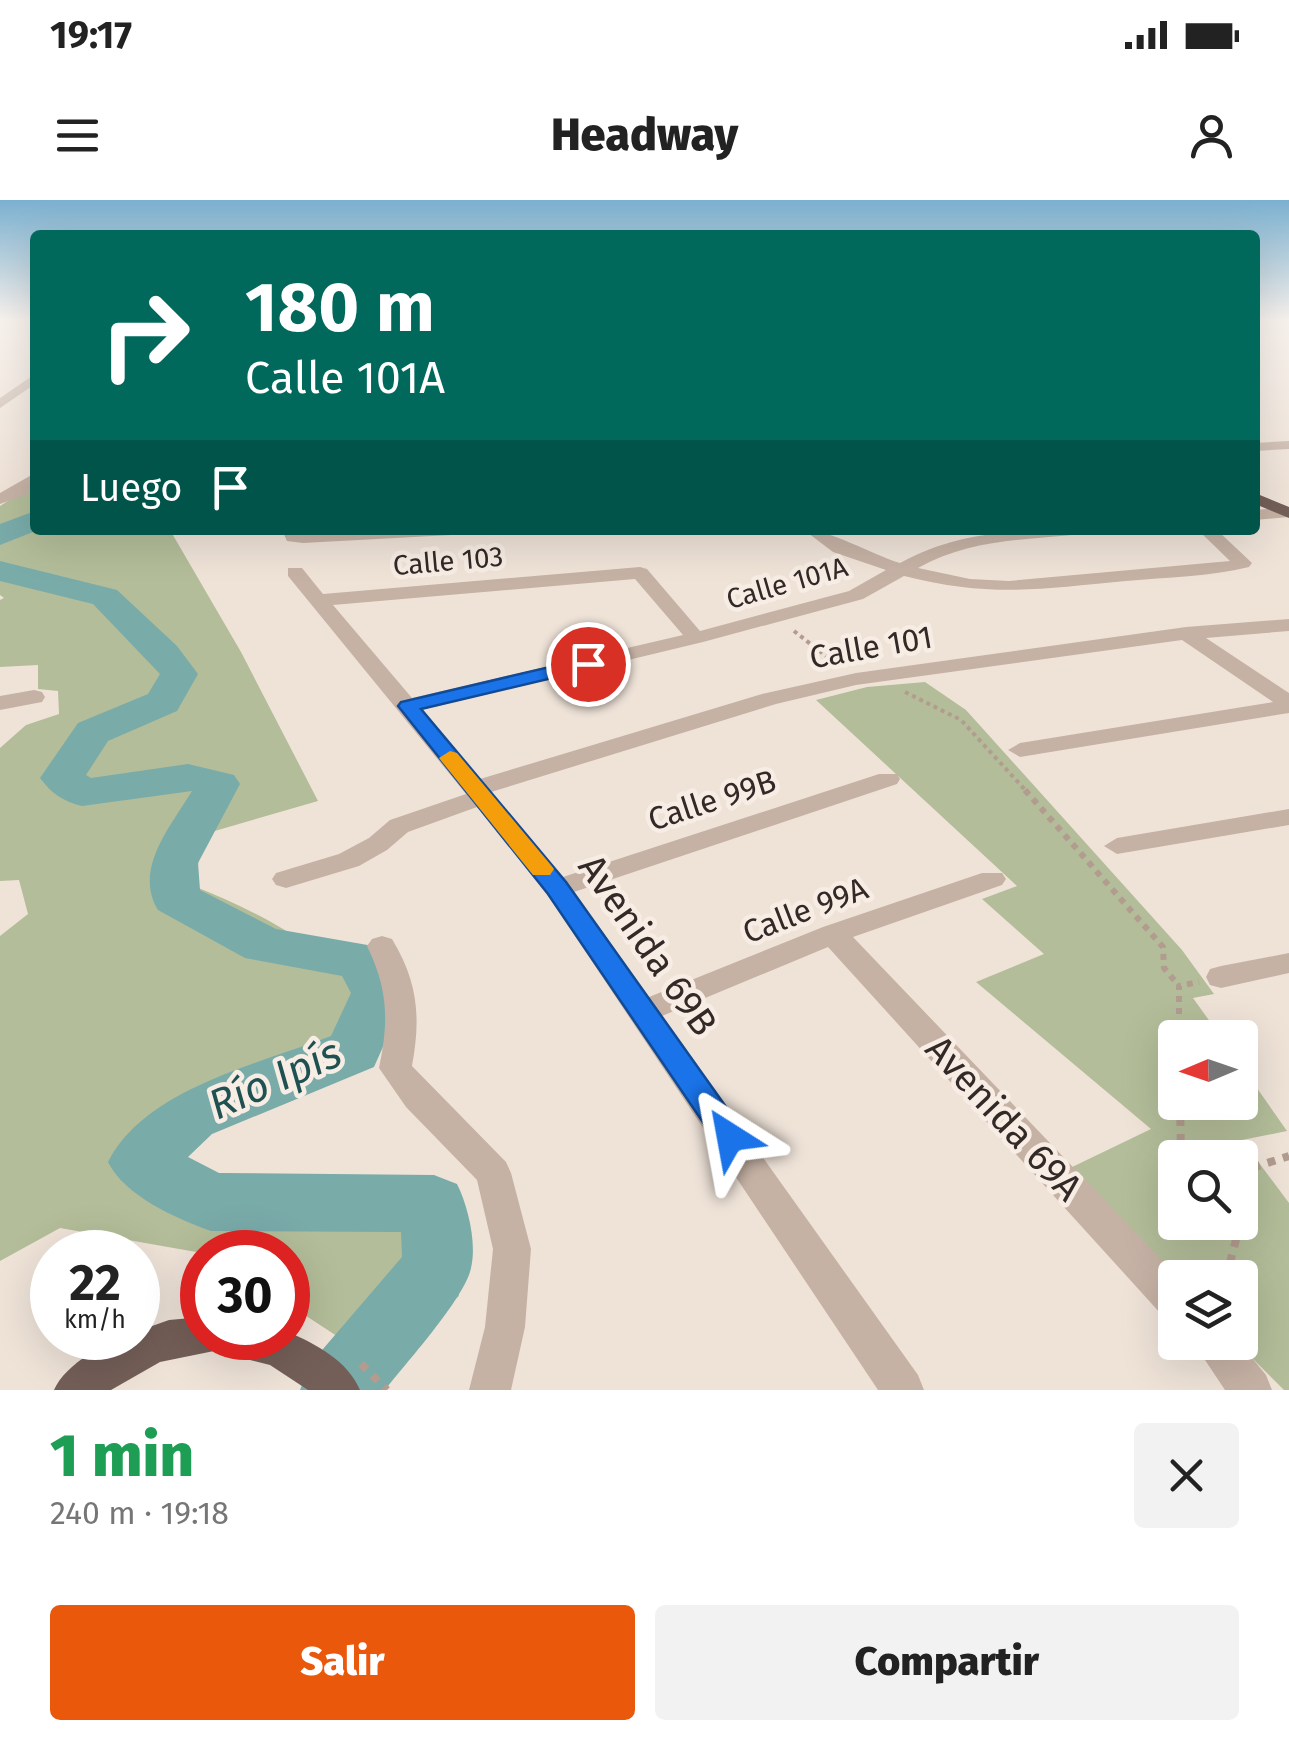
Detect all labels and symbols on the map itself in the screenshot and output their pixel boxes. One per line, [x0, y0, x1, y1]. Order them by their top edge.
street label: Calle 103 [391, 540, 505, 582]
street label: Calle 101A [723, 550, 851, 616]
street label: Calle 101 [807, 618, 935, 676]
pin [546, 622, 631, 707]
street label: Calle 99B [643, 761, 781, 839]
street label: Avenida 69B [569, 846, 727, 1044]
street label: Calle 99A [737, 869, 873, 951]
north arrow [1158, 1020, 1258, 1120]
street label: Avenida 69A [916, 1026, 1092, 1210]
water label: Río Ipís [201, 1028, 349, 1130]
position arrow [678, 1085, 782, 1189]
speed limit sign: 30 [180, 1230, 310, 1360]

